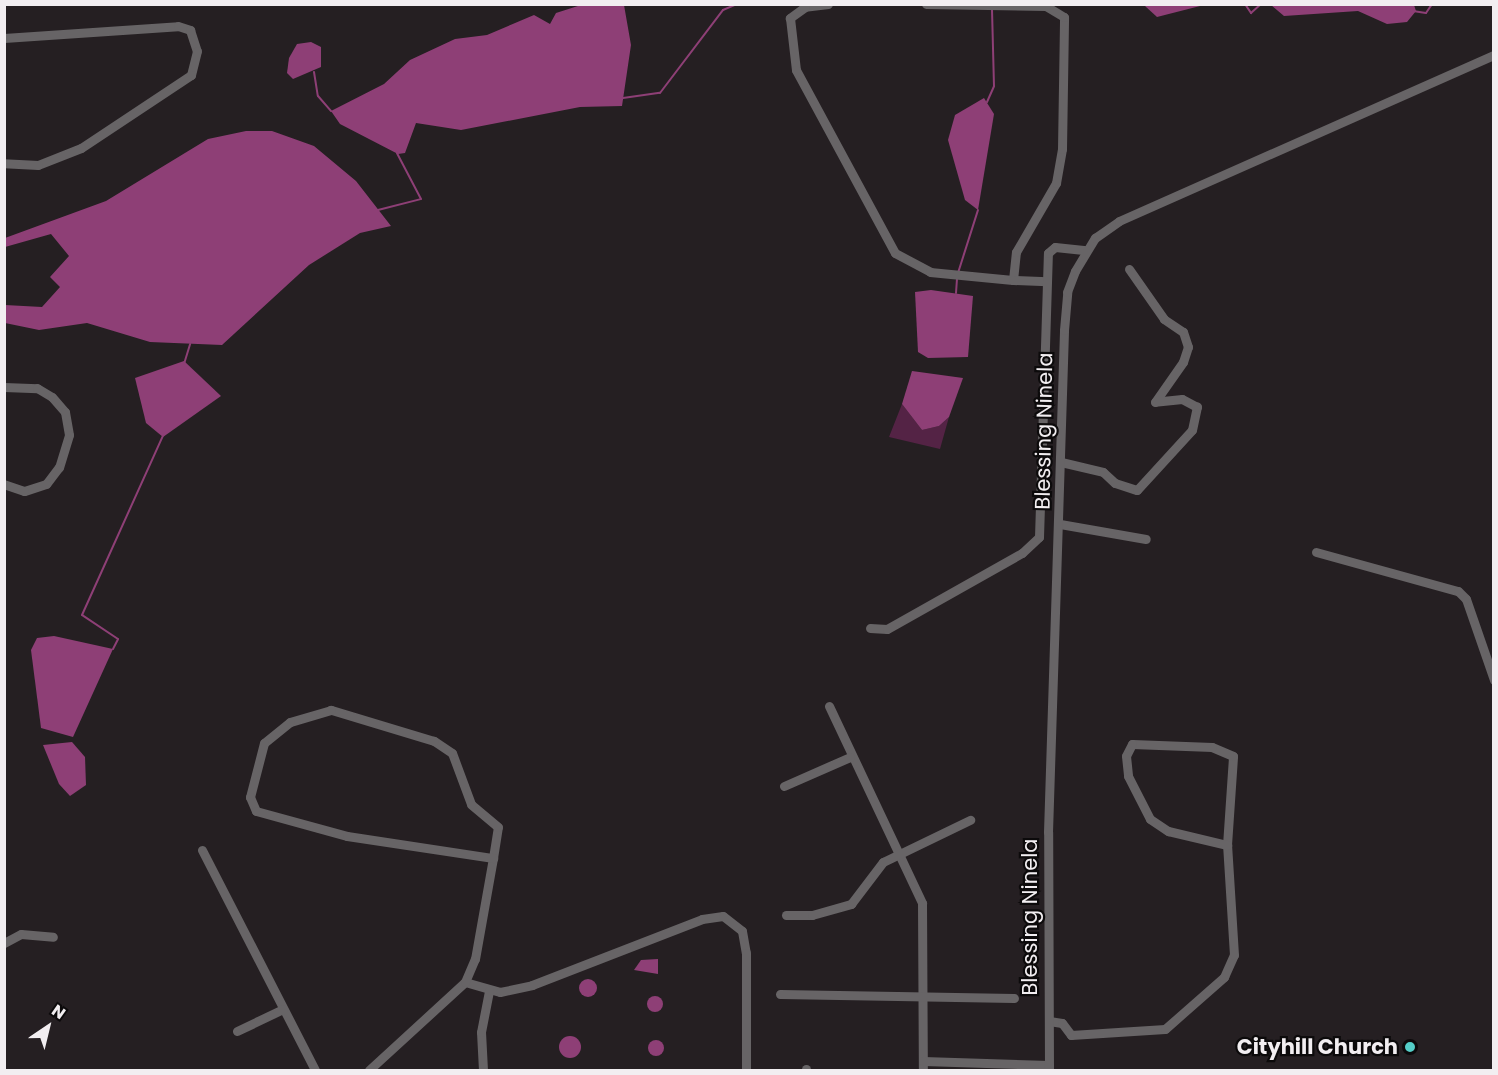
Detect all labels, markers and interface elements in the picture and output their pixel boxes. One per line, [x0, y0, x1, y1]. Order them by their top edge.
street label: Blessing Ninela [1030, 352, 1058, 510]
street label: Blessing Ninela [1017, 838, 1043, 996]
north arrow [18, 997, 78, 1057]
text: N [47, 999, 70, 1025]
place label: Cityhill Church [1237, 1034, 1398, 1060]
marker: Cityhill Church [1403, 1040, 1417, 1054]

